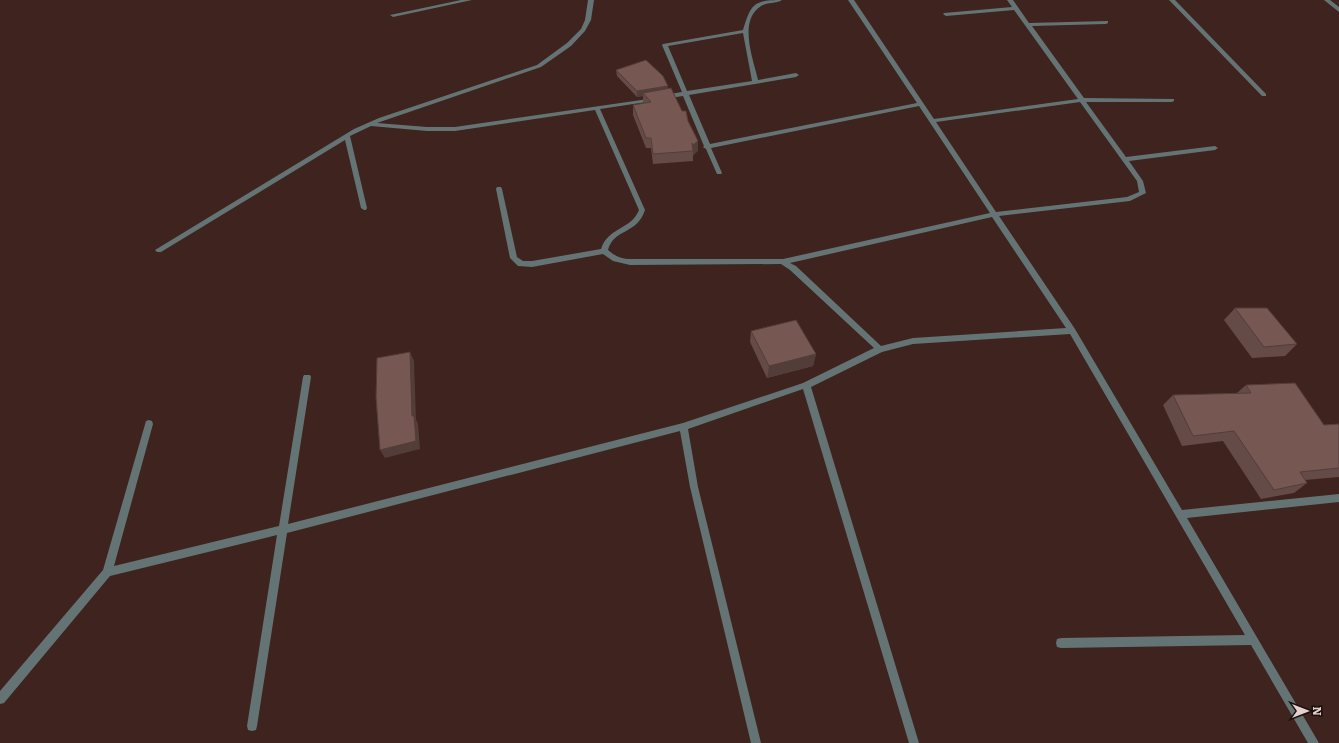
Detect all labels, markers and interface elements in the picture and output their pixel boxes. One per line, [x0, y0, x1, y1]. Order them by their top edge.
north arrow [1287, 691, 1327, 731]
text: N [1310, 706, 1326, 716]

